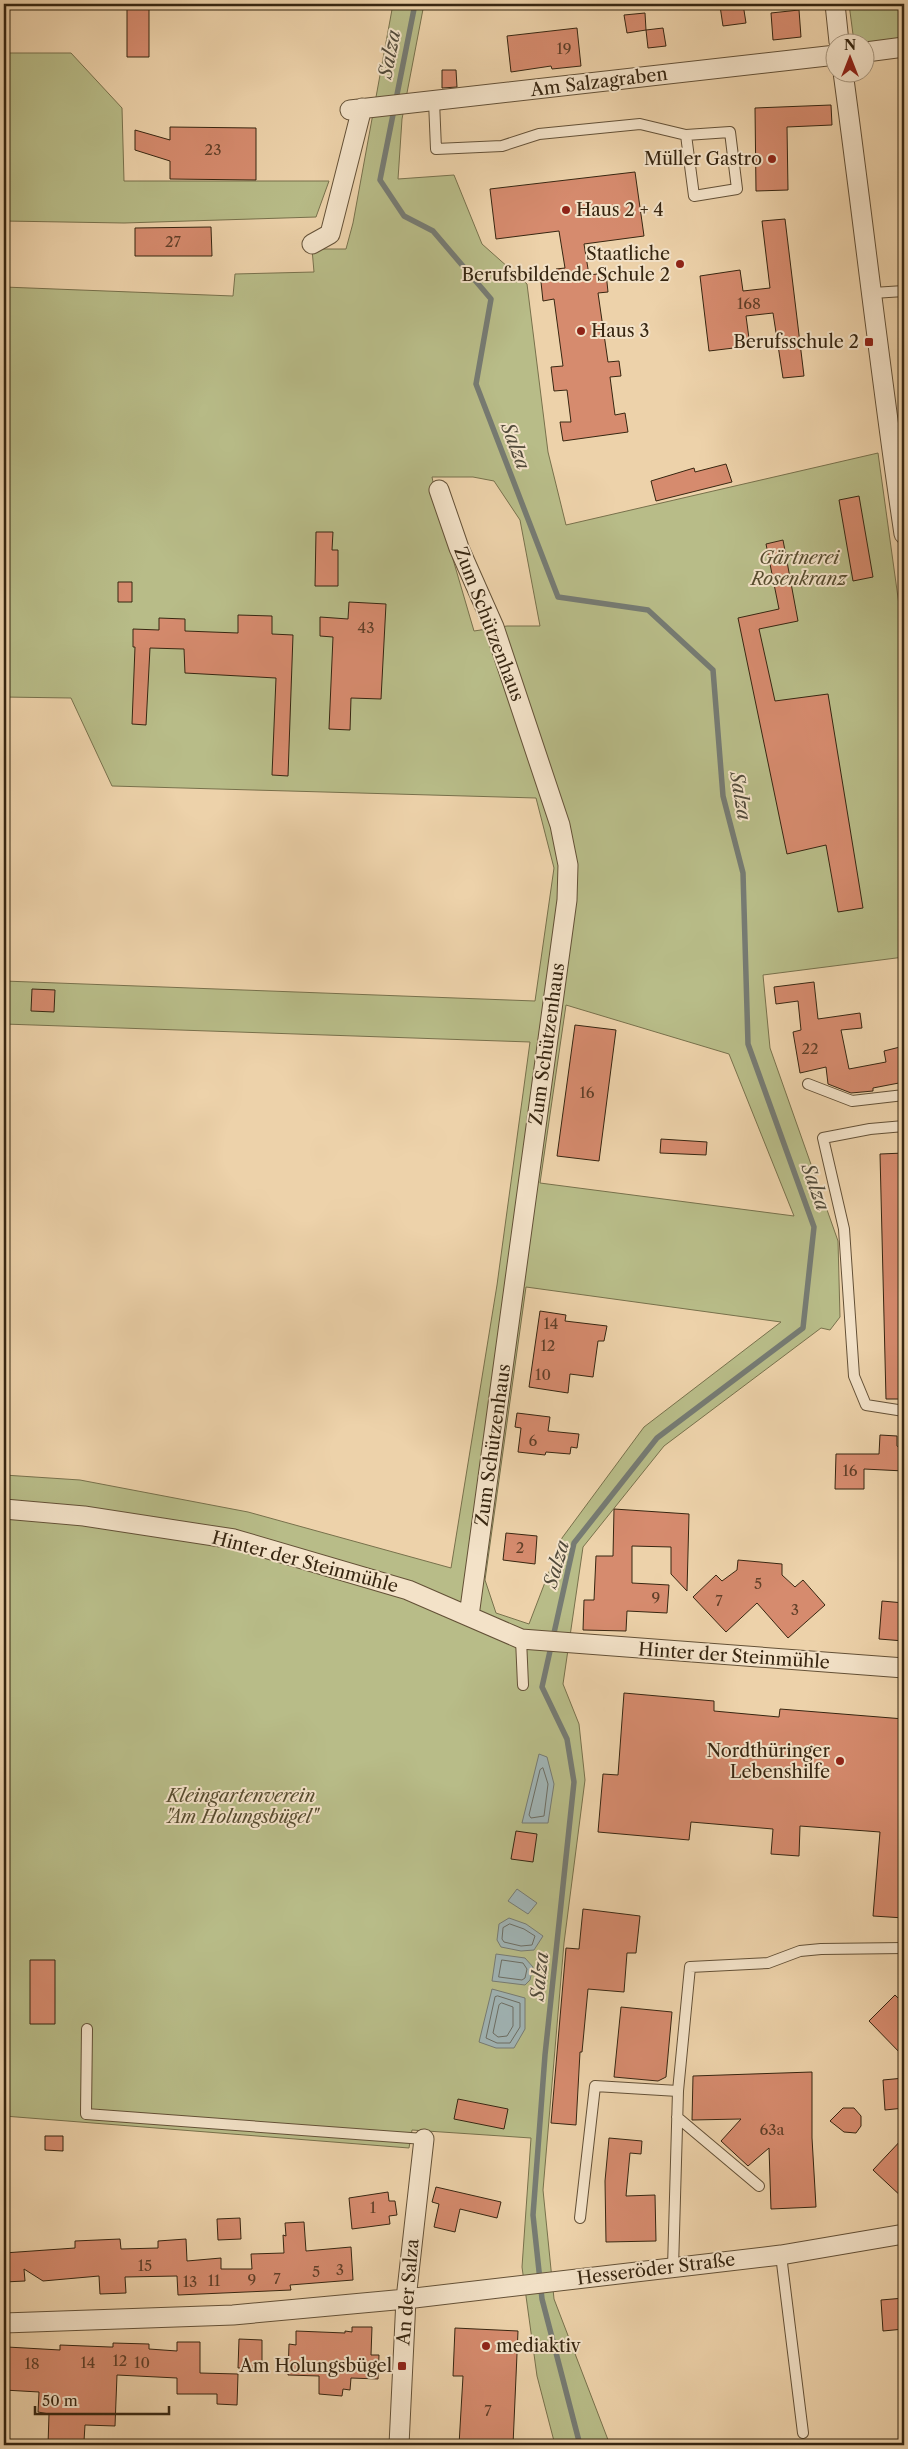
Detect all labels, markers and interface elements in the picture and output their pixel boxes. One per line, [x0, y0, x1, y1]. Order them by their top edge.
water label: Salza [373, 27, 406, 81]
north arrow [826, 32, 876, 82]
text: N [844, 36, 856, 54]
house number: 19 [556, 39, 572, 58]
street label: Am Salzagraben [528, 63, 669, 101]
house number: 23 [205, 140, 221, 159]
place label: Müller Gastro [644, 148, 762, 170]
marker: Müller Gastro [766, 153, 778, 165]
place label: Haus 2 + 4 [576, 199, 664, 221]
marker: Haus 2 + 4 [560, 204, 572, 216]
house number: 27 [165, 232, 182, 251]
place label: Staatliche Berufsbildende Schule 2 [461, 243, 670, 286]
marker: Staatliche Berufsbildende Schule 2 [674, 258, 686, 270]
house number: 168 [737, 294, 761, 313]
place label: Haus 3 [591, 320, 649, 342]
marker: Haus 3 [575, 325, 587, 337]
place label: Berufsschule 2 [733, 331, 859, 353]
marker: Berufsschule 2 [863, 336, 875, 348]
water label: Salza [496, 418, 535, 474]
street label: Zum Schützenhaus [449, 544, 529, 704]
park label: Gärtnerei Rosenkranz [749, 547, 848, 590]
house number: 43 [358, 618, 374, 637]
water label: Salza [725, 769, 756, 823]
street label: Zum Schützenhaus [525, 961, 569, 1127]
house number: 22 [801, 1039, 819, 1058]
house number: 16 [579, 1083, 595, 1102]
water label: Salza [796, 1159, 835, 1215]
house number: 14 [544, 1314, 558, 1333]
house number: 12 [541, 1336, 555, 1355]
street label: Zum Schützenhaus [471, 1362, 515, 1528]
house number: 10 [535, 1365, 551, 1384]
house number: 6 [529, 1431, 538, 1450]
house number: 16 [842, 1461, 858, 1480]
street label: Hinter der Steinmühle [209, 1527, 401, 1597]
water label: Salza [538, 1537, 574, 1592]
house number: 2 [516, 1538, 524, 1557]
house number: 5 [754, 1574, 762, 1593]
house number: 9 [652, 1588, 660, 1607]
house number: 7 [715, 1591, 723, 1610]
house number: 3 [791, 1600, 799, 1619]
street label: Hinter der Steinmühle [637, 1638, 831, 1674]
place label: Nordthüringer Lebenshilfe [706, 1740, 830, 1783]
marker: Nordthüringer Lebenshilfe [834, 1755, 846, 1767]
park label: Kleingartenverein "Am Holungsbügel" [165, 1785, 320, 1828]
water label: Salza [525, 1950, 554, 2002]
house number: 63a [760, 2120, 785, 2139]
house number: 1 [370, 2198, 377, 2217]
street label: An der Salza [392, 2237, 424, 2347]
street label: Hesseröder Straße [576, 2248, 736, 2290]
house number: 15 [138, 2256, 152, 2275]
house number: 3 [336, 2260, 344, 2279]
house number: 5 [312, 2262, 320, 2281]
house number: 7 [273, 2269, 281, 2288]
house number: 9 [248, 2270, 256, 2289]
house number: 11 [208, 2271, 221, 2290]
house number: 13 [183, 2272, 197, 2291]
place label: mediaktiv [496, 2335, 581, 2357]
marker: mediaktiv [480, 2340, 492, 2352]
house number: 12 [113, 2351, 127, 2370]
house number: 14 [81, 2353, 95, 2372]
house number: 10 [134, 2353, 150, 2372]
house number: 18 [24, 2354, 40, 2373]
place label: Am Holungsbügel [239, 2355, 392, 2377]
marker: Am Holungsbügel [396, 2360, 408, 2372]
scale bar [35, 2384, 169, 2416]
text: 50 m [42, 2391, 78, 2410]
house number: 7 [484, 2401, 492, 2420]

